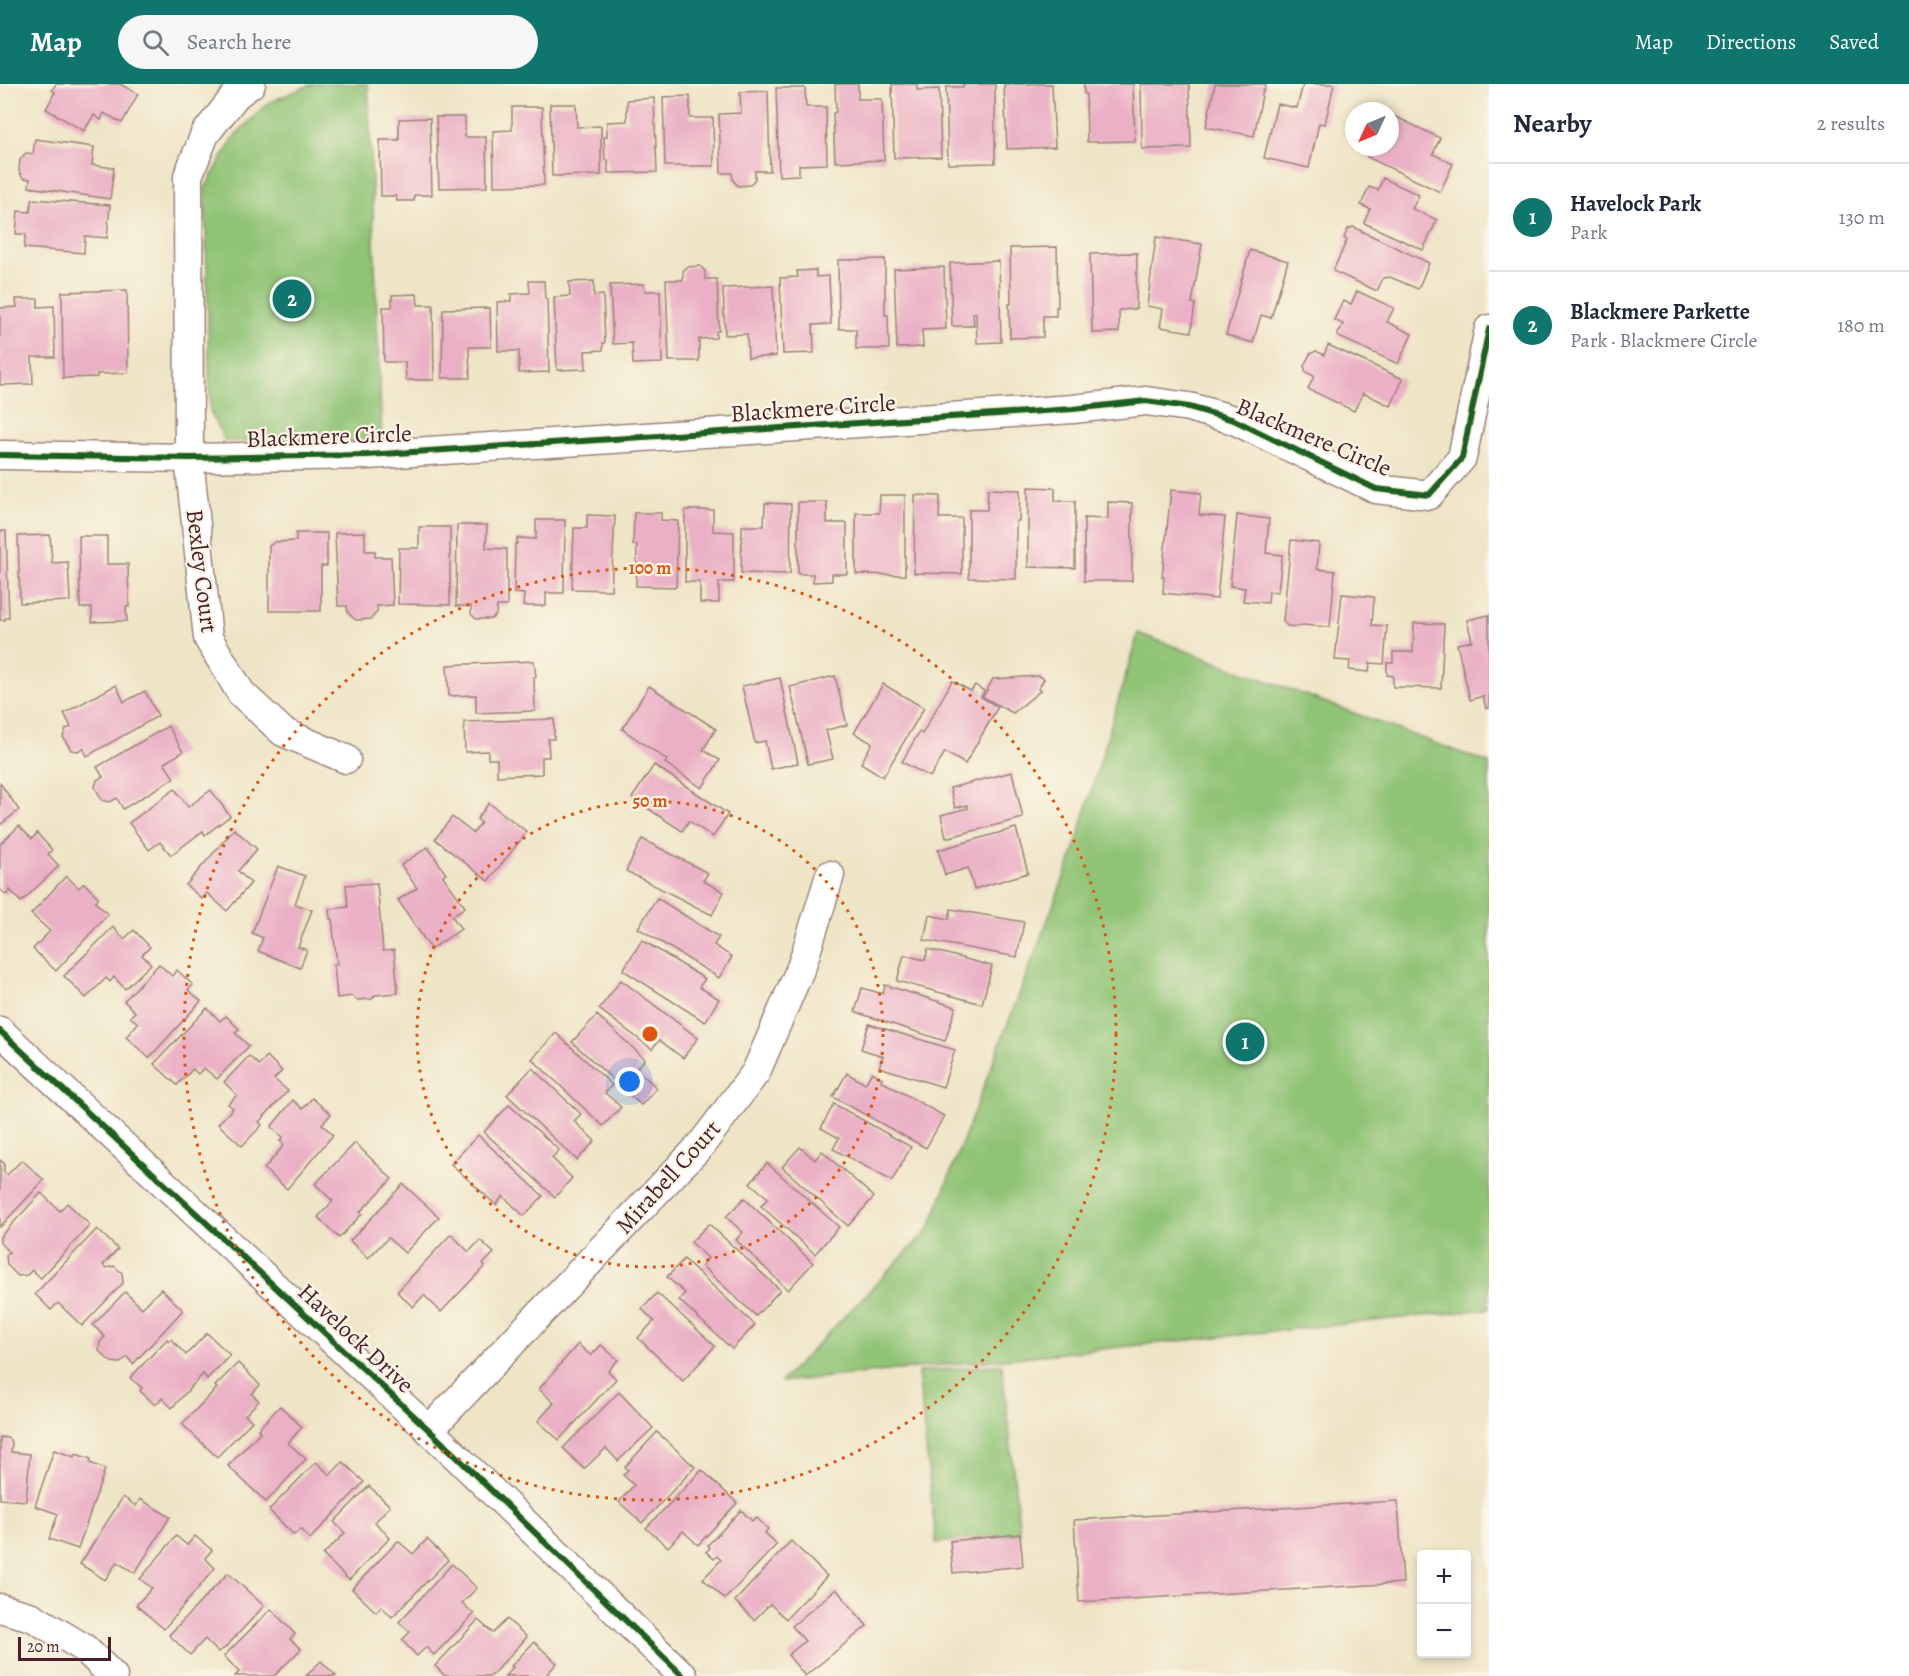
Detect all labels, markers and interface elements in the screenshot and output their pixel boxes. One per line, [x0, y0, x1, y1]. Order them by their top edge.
search box [118, 15, 538, 69]
text: Map [30, 23, 82, 61]
icon: search [139, 26, 172, 59]
text: Search here [187, 27, 291, 57]
text: Map [1635, 28, 1673, 56]
text: Directions [1706, 28, 1796, 56]
text: Saved [1829, 28, 1879, 56]
north arrow [1345, 102, 1399, 156]
text: Nearby [1513, 106, 1592, 141]
text: 2 results [1817, 110, 1885, 137]
text: Havelock Park [1570, 189, 1701, 219]
text: 1 [1529, 204, 1536, 231]
text: 130 m [1839, 204, 1885, 231]
text: Park [1570, 219, 1608, 246]
pin: 2 [272, 276, 312, 322]
text: Blackmere Parkette [1570, 297, 1750, 327]
text: 2 [1528, 312, 1537, 339]
text: 180 m [1837, 312, 1885, 339]
text: Park · Blackmere Circle [1570, 327, 1758, 354]
street label: Blackmere Circle [729, 386, 897, 430]
street label: Blackmere Circle [1231, 390, 1397, 484]
street label: Blackmere Circle [246, 417, 412, 455]
street label: Bexley Court [179, 507, 225, 635]
text: 100 m [629, 556, 671, 580]
text: 50 m [633, 789, 667, 813]
pin: 1 [1226, 1020, 1264, 1064]
centre of rings [640, 1024, 660, 1044]
your location [615, 1067, 644, 1096]
street label: Mirabell Court [608, 1113, 728, 1241]
street label: Havelock Drive [291, 1276, 421, 1400]
map controls [1417, 1550, 1471, 1658]
button: + [1417, 1550, 1471, 1604]
button: − [1417, 1604, 1471, 1658]
scale bar [18, 1634, 111, 1662]
text: 20 m [27, 1636, 60, 1658]

